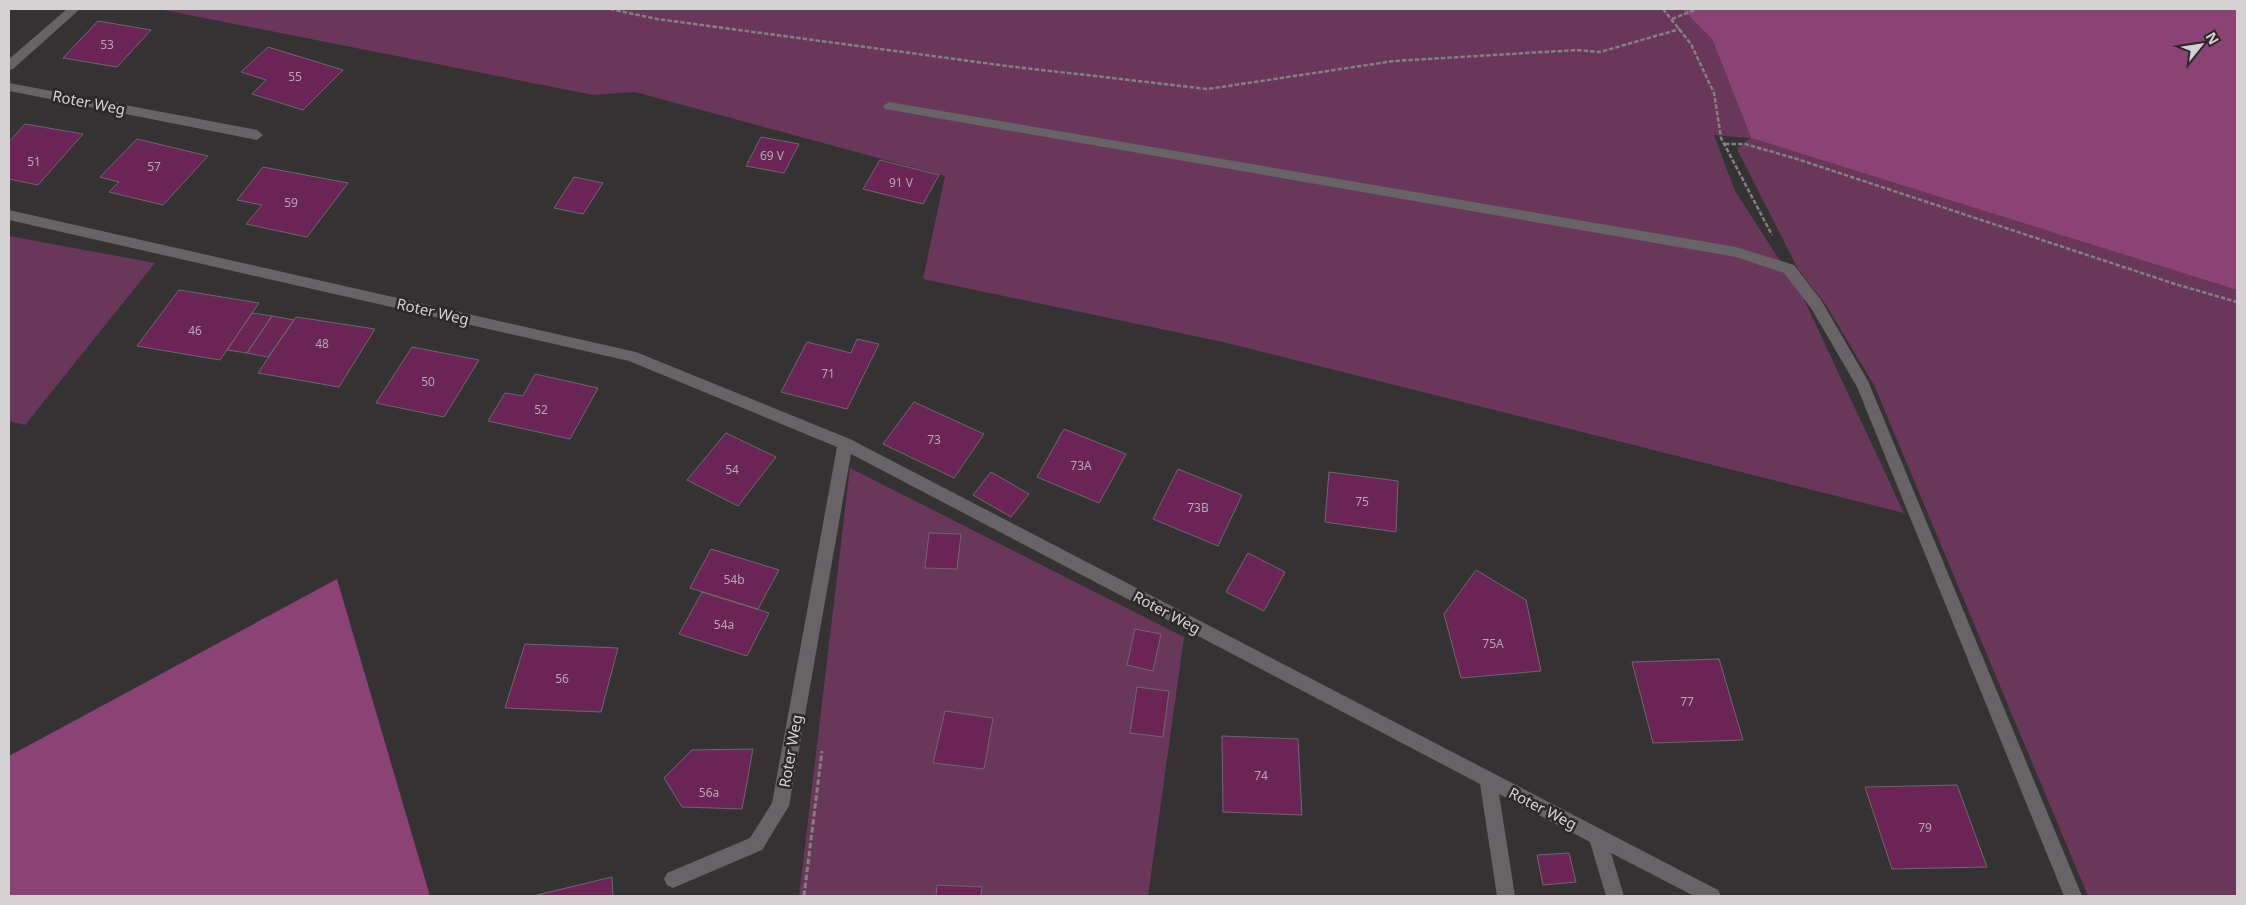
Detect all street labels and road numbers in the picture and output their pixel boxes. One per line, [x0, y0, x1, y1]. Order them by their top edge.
street label: Roter Weg [51, 85, 127, 119]
street label: Roter Weg [395, 293, 471, 329]
street label: Roter Weg [1130, 586, 1204, 638]
street label: Roter Weg [774, 713, 806, 789]
street label: Roter Weg [1506, 782, 1580, 834]

